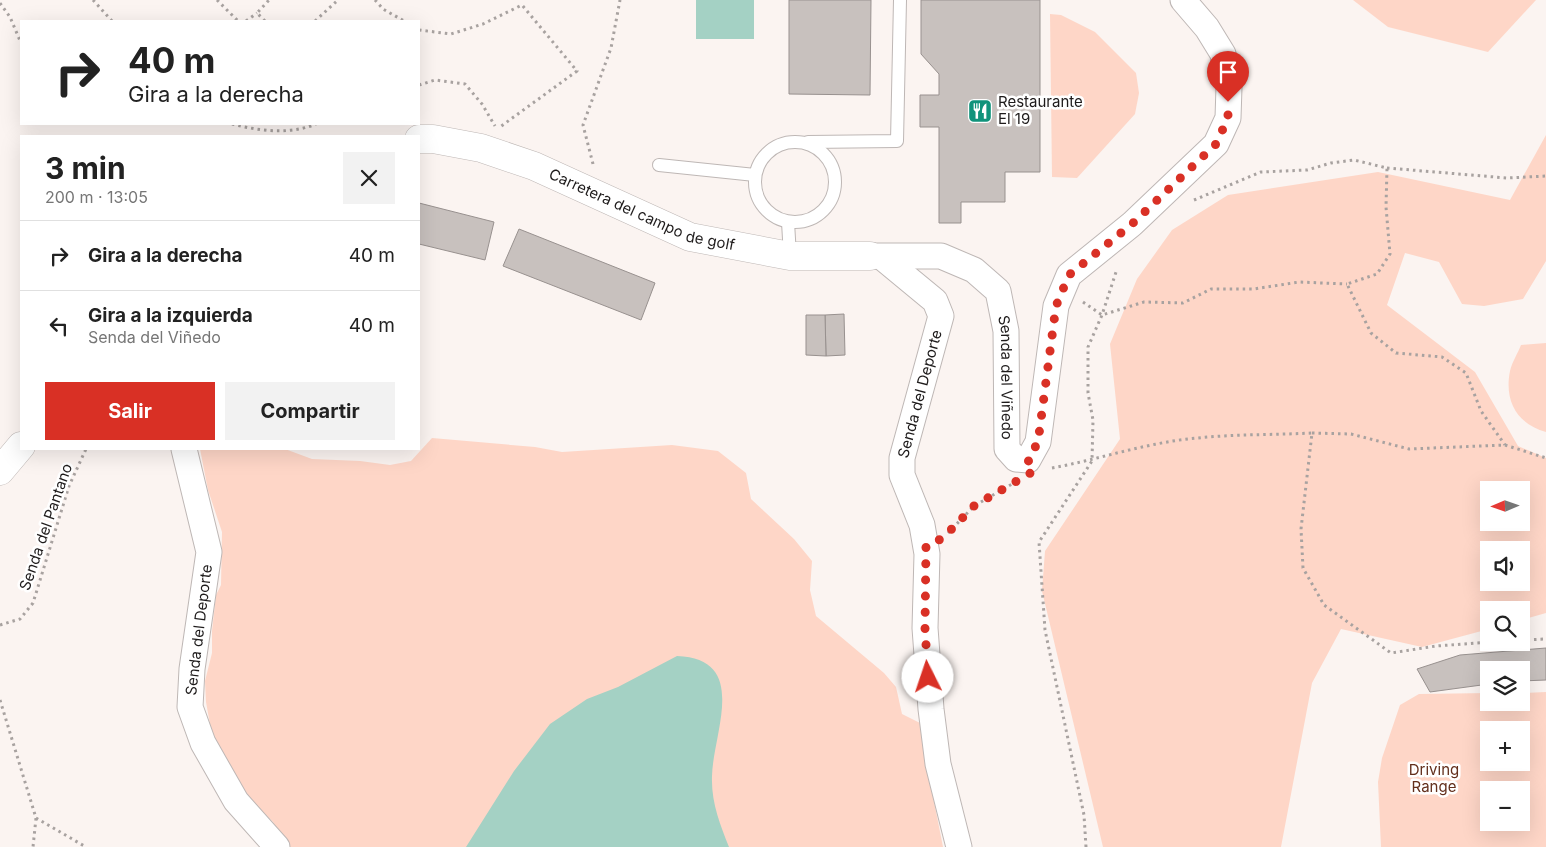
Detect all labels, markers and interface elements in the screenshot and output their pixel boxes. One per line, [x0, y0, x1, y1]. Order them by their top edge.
text: 40 m [128, 39, 216, 81]
icon: right [45, 40, 110, 105]
pin [1207, 51, 1249, 102]
icon: arrive [1214, 58, 1242, 86]
text: Gira a la derecha [128, 81, 304, 107]
place label: Restaurante El 19 [998, 92, 1083, 128]
restaurant icon: Restaurante El 19 [967, 98, 993, 124]
text: 3 min [45, 150, 126, 186]
button: close [343, 152, 395, 204]
street label: Carretera del campo de golf [546, 164, 737, 254]
text: 200 m · 13:05 [45, 187, 148, 207]
icon: right [45, 242, 73, 270]
text: Gira a la derecha [88, 244, 243, 267]
text: 40 m [349, 244, 395, 267]
text: Gira a la izquierda [88, 304, 253, 327]
icon: left [45, 312, 73, 340]
street label: Senda del Viñedo [994, 313, 1017, 440]
text: 40 m [349, 314, 395, 337]
text: Senda del Viñedo [88, 327, 221, 347]
street label: Senda del Deporte [893, 328, 946, 460]
button: Salir [45, 382, 215, 440]
button: Compartir [225, 382, 395, 440]
street label: Senda del Pantano [15, 461, 76, 593]
north arrow [1480, 481, 1530, 531]
map controls [1480, 481, 1530, 831]
button: sound [1480, 541, 1530, 591]
street label: Senda del Deporte [181, 563, 216, 697]
button: search [1480, 601, 1530, 651]
position arrow [901, 650, 953, 702]
button: layers [1480, 661, 1530, 711]
button: + [1480, 721, 1530, 771]
park label: Driving Range [1409, 760, 1459, 796]
button: − [1480, 781, 1530, 831]

